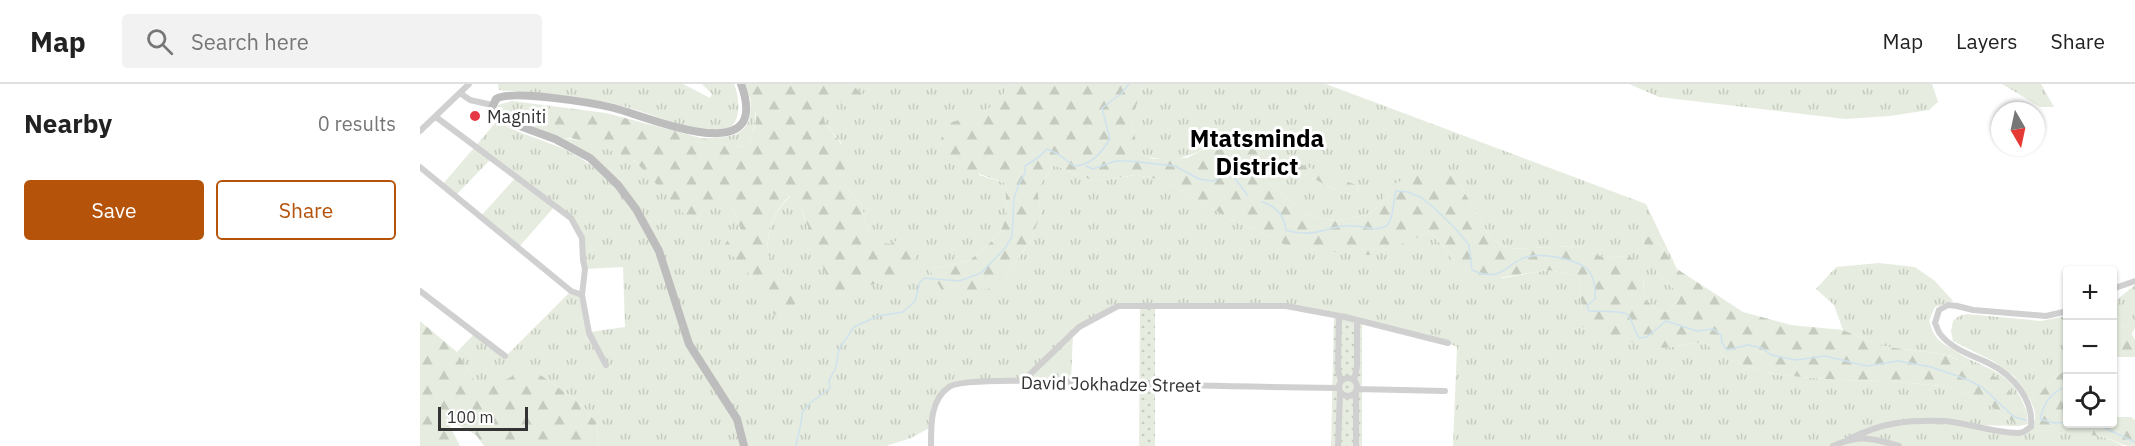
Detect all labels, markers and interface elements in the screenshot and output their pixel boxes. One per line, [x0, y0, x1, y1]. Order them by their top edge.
search box [122, 14, 542, 68]
text: Map [30, 23, 86, 60]
icon: search [143, 25, 176, 58]
text: Search here [191, 27, 309, 56]
text: Map [1883, 27, 1923, 55]
text: Layers [1956, 27, 2018, 55]
text: Share [2051, 27, 2105, 55]
north arrow [1991, 102, 2045, 156]
place label: Magniti [487, 105, 546, 128]
text: Nearby [24, 106, 112, 140]
marker: Magniti [468, 109, 482, 123]
text: 0 results [318, 110, 396, 137]
district label: Mtatsminda District [1190, 122, 1324, 182]
button: Save [24, 180, 204, 240]
button: Share [216, 180, 396, 240]
map controls [2063, 266, 2117, 428]
button: + [2063, 266, 2117, 320]
button: − [2063, 320, 2117, 374]
street label: David Jokhadze Street [1021, 371, 1201, 397]
button: locate [2063, 374, 2117, 428]
scale bar [438, 404, 528, 432]
text: 100 m [447, 407, 494, 427]

